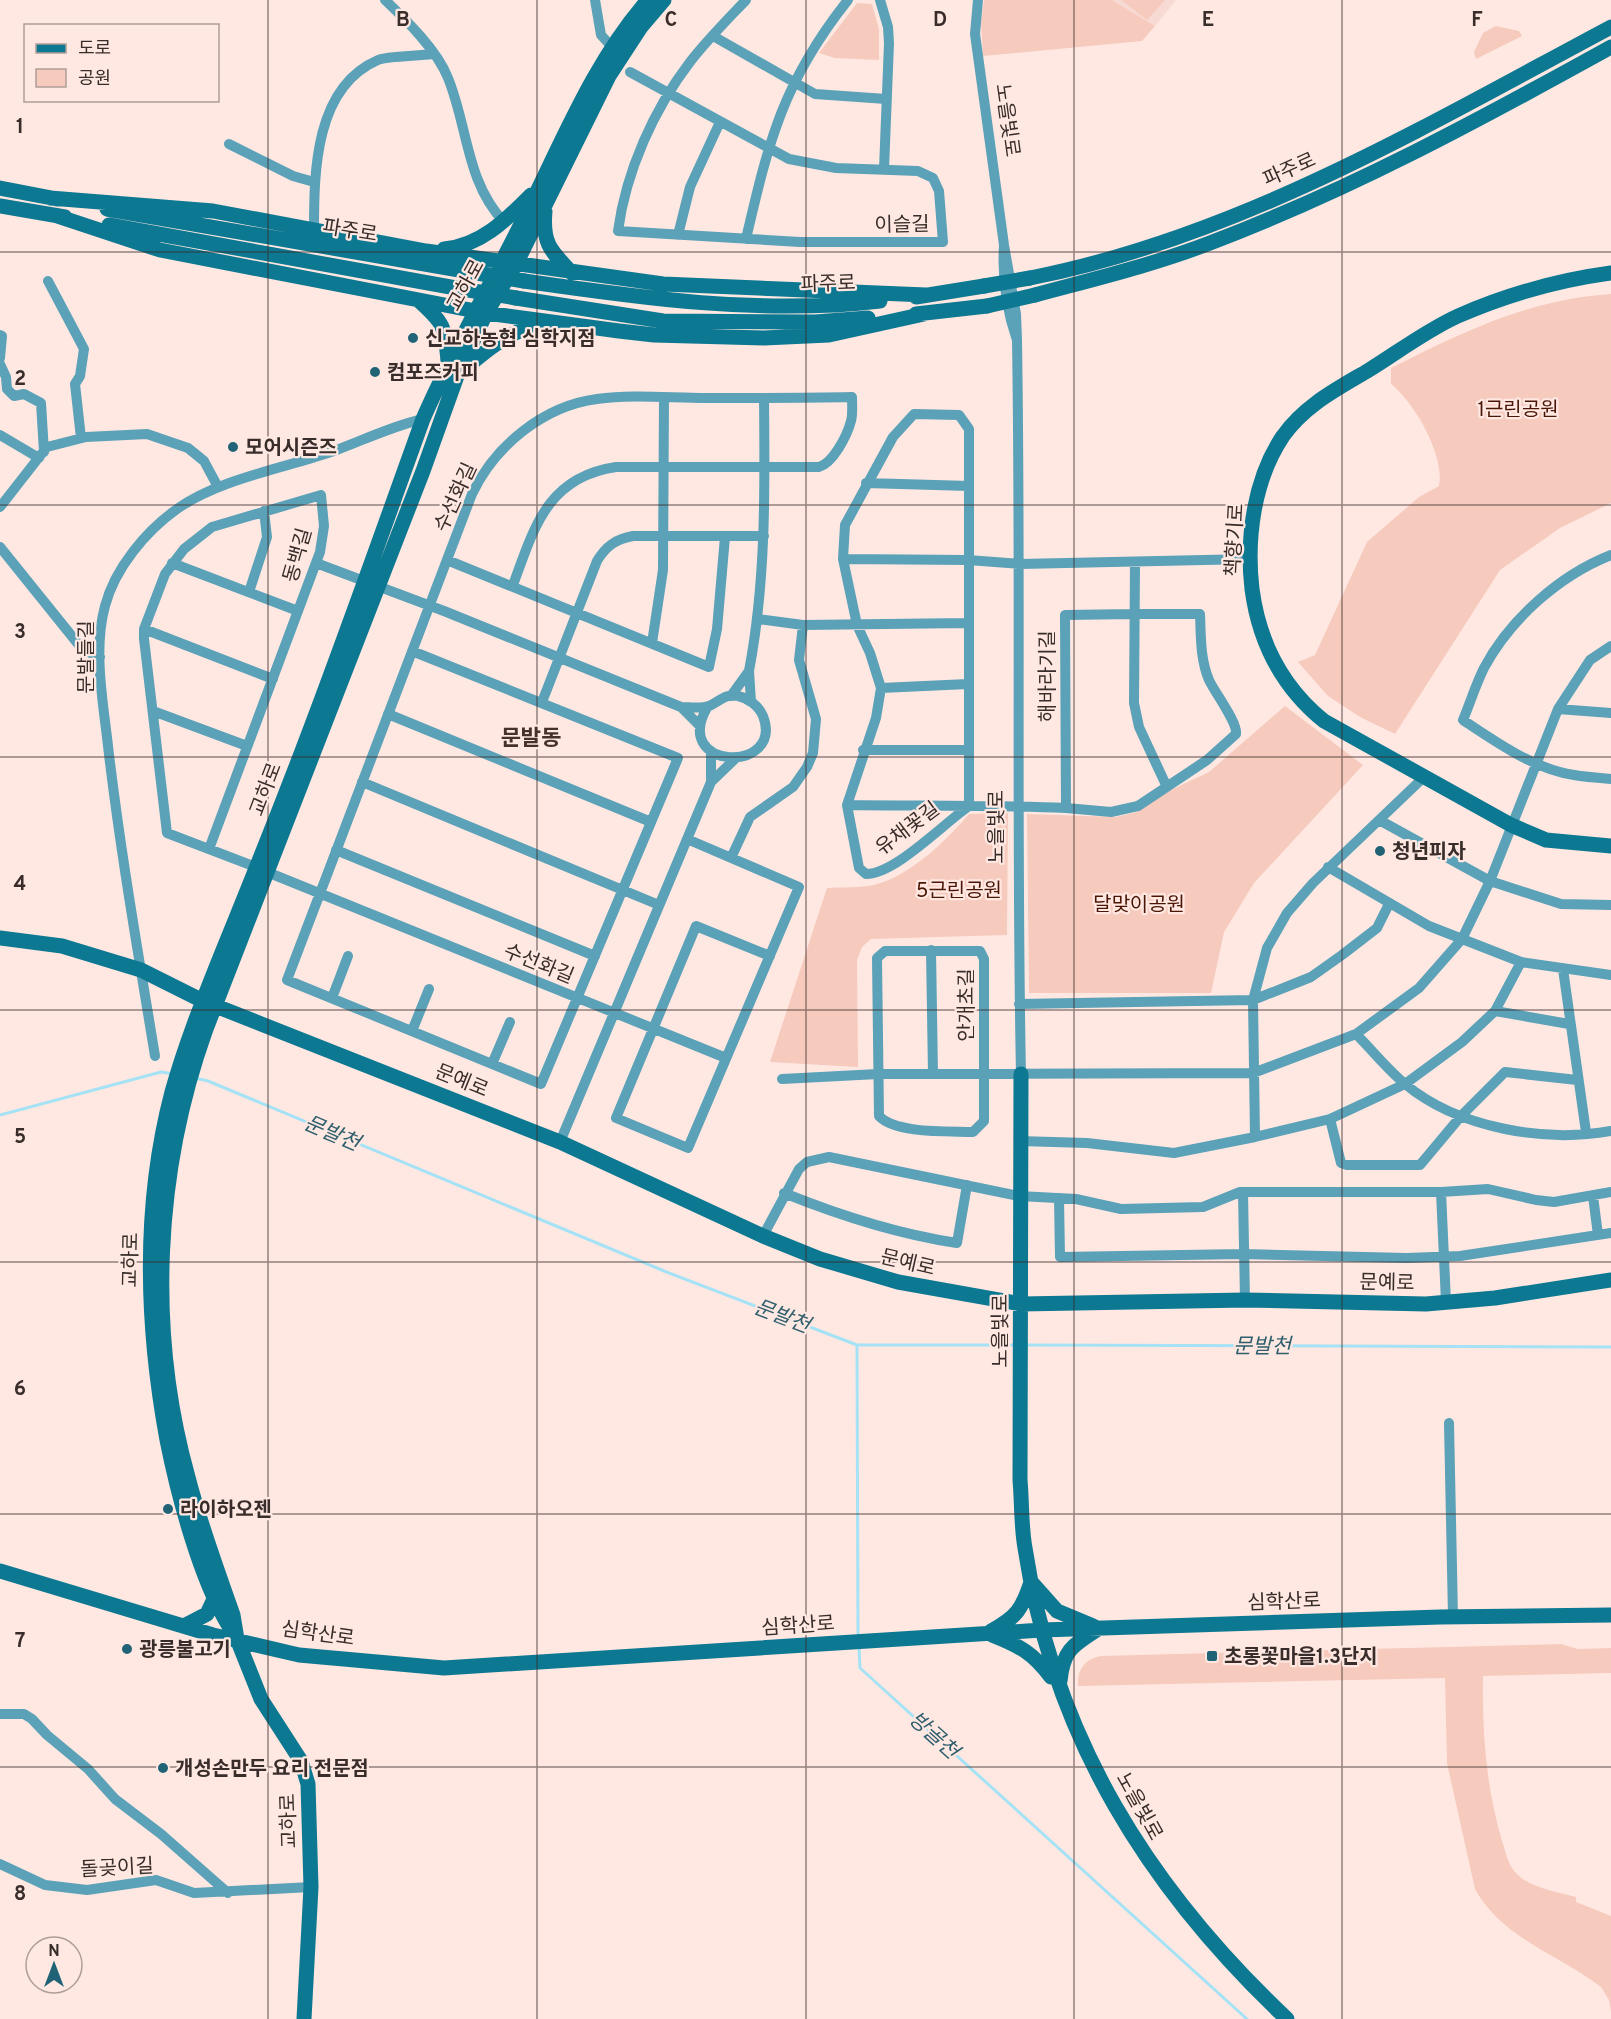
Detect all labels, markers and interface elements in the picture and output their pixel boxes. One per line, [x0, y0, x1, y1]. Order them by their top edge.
text: B [396, 8, 410, 34]
text: C [665, 8, 677, 34]
text: D [933, 8, 947, 34]
text: E [1202, 8, 1214, 34]
text: F [1471, 8, 1483, 34]
legend [24, 24, 219, 102]
text: 도로 [78, 38, 111, 61]
text: 공원 [78, 68, 111, 91]
street label: 노을빛로 [988, 82, 1024, 159]
text: 1 [16, 115, 24, 141]
street label: 파주로 [1259, 148, 1320, 194]
street label: 이슬길 [874, 213, 930, 239]
street label: 파주로 [320, 215, 379, 249]
street label: 교하로 [442, 256, 492, 316]
street label: 파주로 [800, 271, 856, 299]
place label: 신교하농협 심학지점 [425, 327, 596, 353]
marker: 신교하농협 심학지점 [406, 331, 420, 345]
place label: 컴포즈커피 [387, 361, 479, 387]
marker: 컴포즈커피 [368, 365, 382, 379]
text: 2 [14, 367, 26, 393]
park label: 1근린공원 [1477, 398, 1559, 424]
place label: 모어시즌즈 [245, 436, 337, 462]
marker: 모어시즌즈 [226, 440, 240, 454]
street label: 수선화길 [429, 459, 484, 537]
street label: 책향기로 [1221, 503, 1251, 578]
street label: 동백길 [279, 525, 319, 586]
text: 3 [14, 620, 26, 646]
street label: 문발들길 [75, 620, 101, 694]
street label: 해바라기길 [1036, 630, 1062, 722]
district label: 문발동 [501, 726, 561, 753]
street label: 교하로 [245, 759, 289, 820]
street label: 노을빛로 [985, 790, 1011, 864]
street label: 유채꽃길 [871, 797, 945, 862]
place label: 청년피자 [1392, 840, 1466, 866]
marker: 청년피자 [1373, 844, 1387, 858]
text: 4 [14, 872, 26, 898]
park label: 5근린공원 [916, 879, 1002, 905]
park label: 달맞이공원 [1093, 893, 1185, 919]
street label: 수선화길 [499, 939, 577, 991]
street label: 안개초길 [955, 968, 981, 1042]
street label: 문예로 [431, 1059, 492, 1104]
water label: 문발천 [299, 1111, 366, 1159]
text: 5 [14, 1125, 26, 1151]
street label: 교하로 [119, 1232, 145, 1288]
street label: 문예로 [878, 1245, 937, 1283]
street label: 문예로 [1359, 1271, 1415, 1297]
water label: 문발천 [750, 1294, 816, 1341]
street label: 노을빛로 [989, 1294, 1015, 1368]
water label: 문발천 [1233, 1334, 1294, 1361]
text: 6 [14, 1377, 26, 1403]
place label: 라이하오젠 [180, 1498, 272, 1524]
marker: 라이하오젠 [161, 1502, 175, 1516]
street label: 심학산로 [1247, 1589, 1321, 1617]
street label: 심학산로 [761, 1611, 836, 1643]
street label: 심학산로 [279, 1617, 356, 1653]
text: 7 [15, 1629, 25, 1655]
place label: 광릉불고기 [139, 1638, 231, 1664]
marker: 광릉불고기 [120, 1642, 134, 1656]
place label: 초롱꽃마을1.3단지 [1224, 1645, 1378, 1671]
marker: 초롱꽃마을1.3단지 [1205, 1649, 1219, 1663]
water label: 방골천 [902, 1707, 966, 1767]
place label: 개성손만두 요리 전문점 [175, 1757, 369, 1783]
marker: 개성손만두 요리 전문점 [156, 1761, 170, 1775]
street label: 노을빛로 [1109, 1768, 1167, 1845]
street label: 교하로 [276, 1793, 304, 1849]
street label: 돌곶이길 [80, 1854, 155, 1884]
text: 8 [14, 1882, 26, 1908]
north arrow [24, 1935, 84, 1995]
text: N [48, 1942, 60, 1962]

